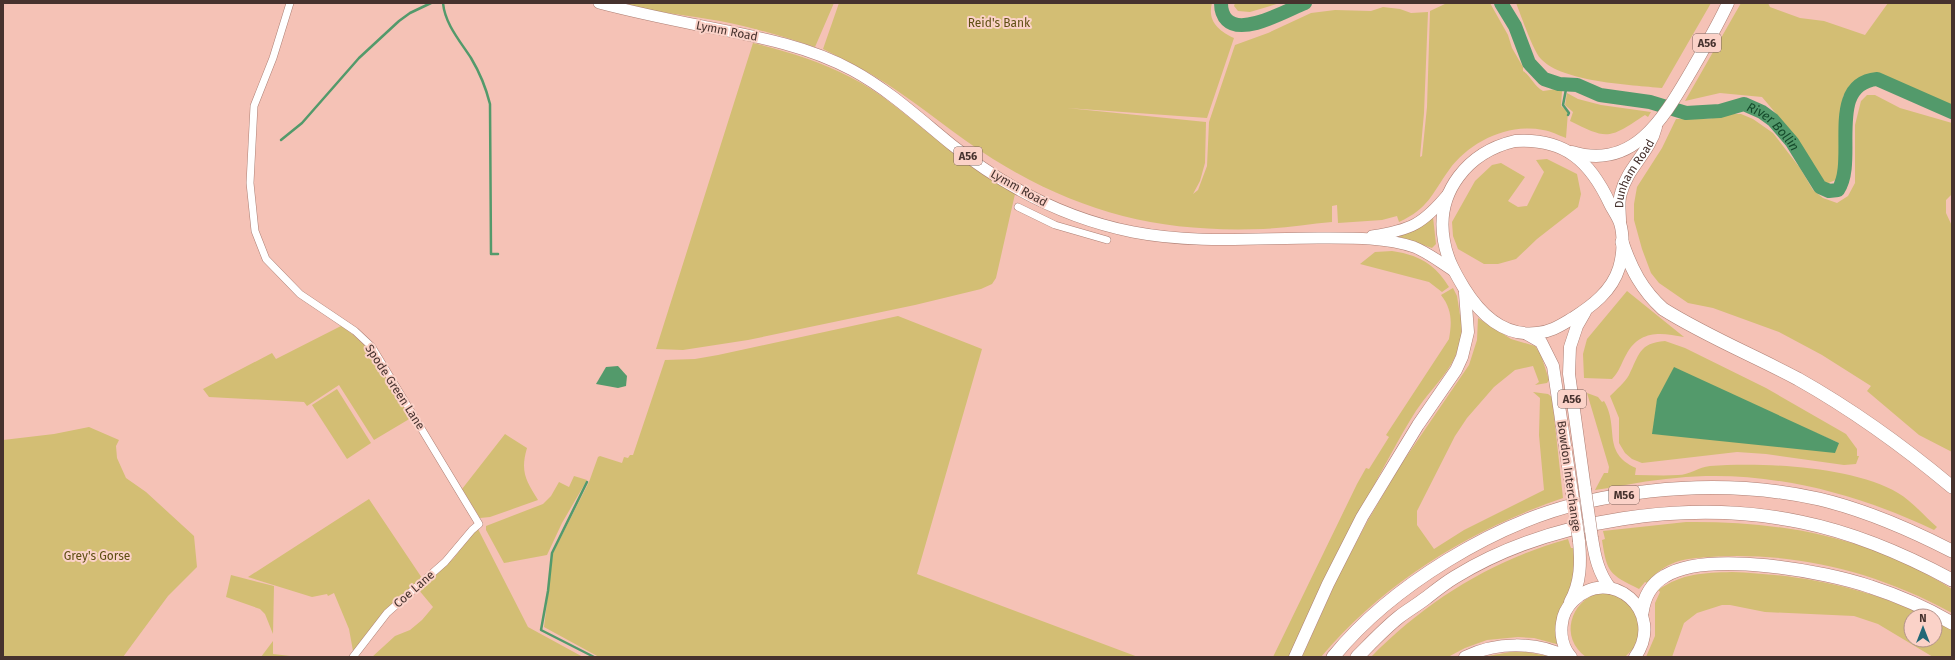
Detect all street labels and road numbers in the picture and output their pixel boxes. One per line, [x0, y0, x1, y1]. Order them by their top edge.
street label: Lymm Road [695, 18, 759, 44]
road number: A56 [1693, 34, 1721, 52]
street label: Dunham Road [1612, 137, 1657, 208]
road number: A56 [954, 147, 982, 165]
street label: Lymm Road [988, 167, 1050, 209]
street label: Spode Green Lane [362, 342, 428, 432]
road number: A56 [1558, 390, 1586, 408]
street label: Bowdon Interchange [1554, 420, 1584, 532]
road number: M56 [1609, 486, 1639, 504]
street label: Coe Lane [391, 568, 437, 610]

